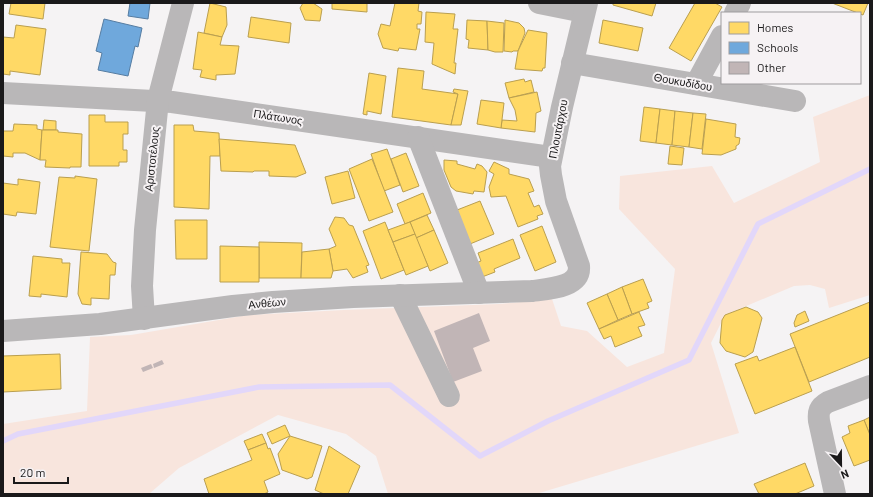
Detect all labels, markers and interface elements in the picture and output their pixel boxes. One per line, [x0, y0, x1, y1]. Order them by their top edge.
legend [721, 12, 861, 84]
text: Homes [757, 20, 794, 34]
text: Schools [757, 40, 798, 54]
text: Other [757, 60, 787, 74]
street label: Θουκυδίδου [653, 70, 713, 93]
street label: Πλουτάρχου [545, 98, 570, 160]
street label: Πλάτωνος [253, 106, 303, 127]
street label: Αριστοτέλους [142, 126, 161, 192]
street label: Ανθέων [248, 294, 287, 311]
north arrow [821, 445, 861, 485]
scale bar [14, 459, 68, 485]
text: 20 m [20, 465, 46, 479]
text: N [839, 467, 851, 482]

